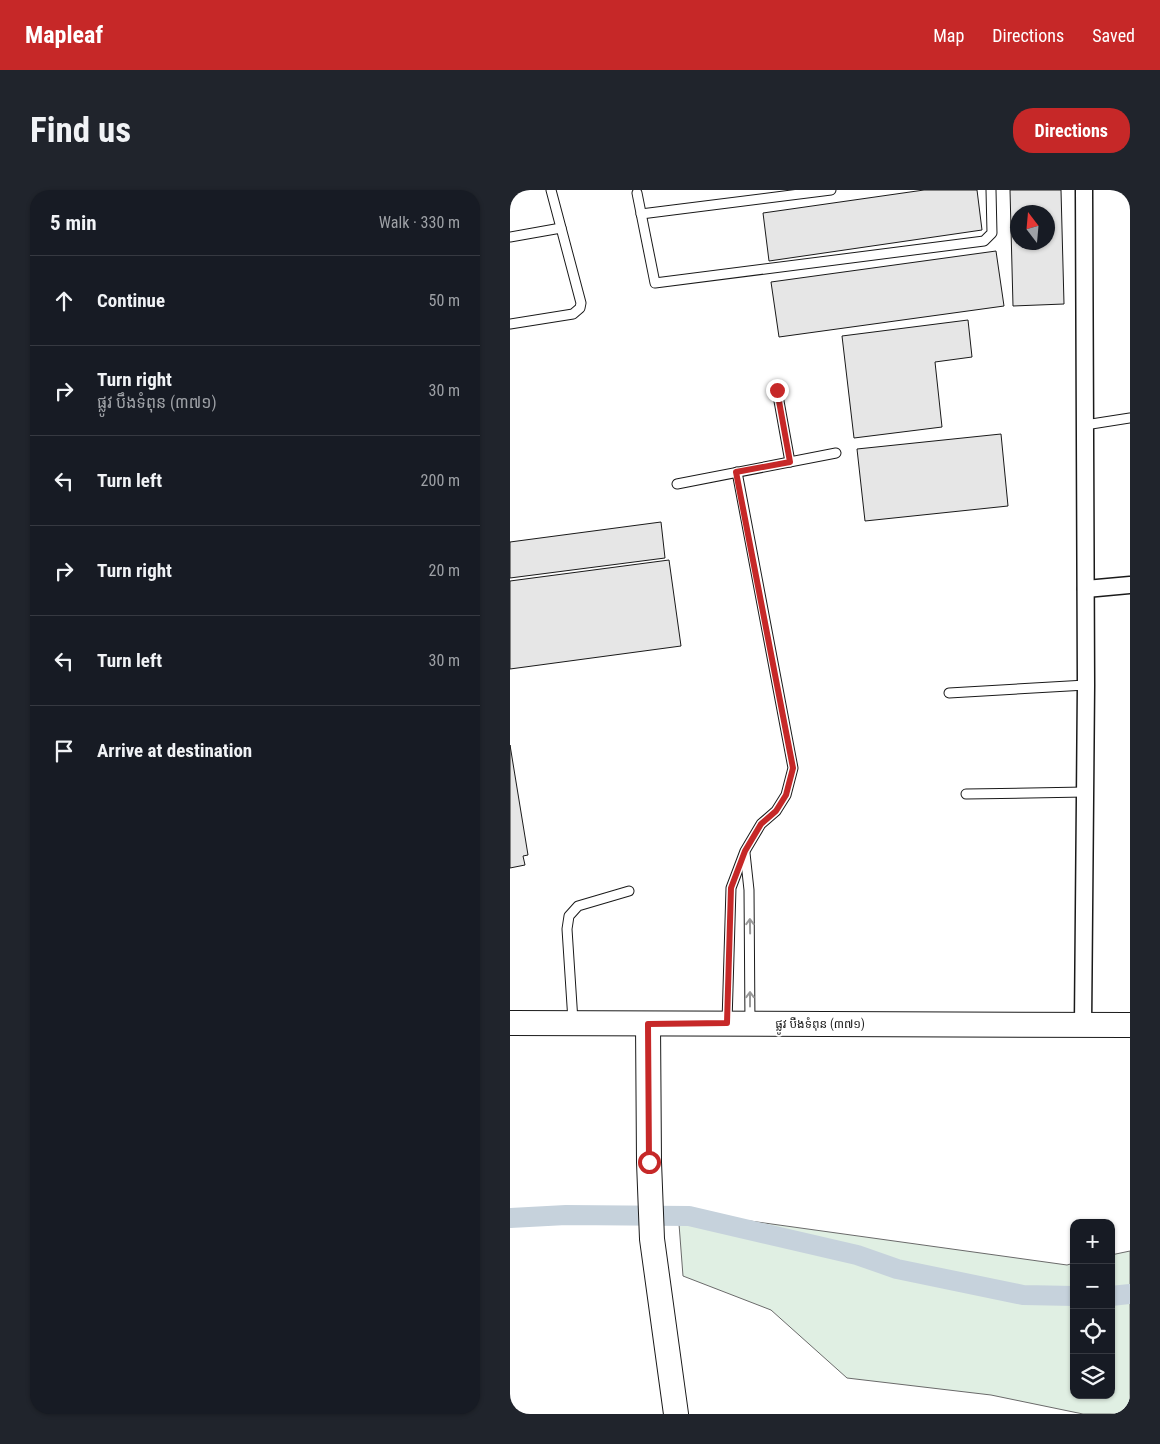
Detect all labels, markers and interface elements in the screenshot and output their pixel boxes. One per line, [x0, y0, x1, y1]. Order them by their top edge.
text: Mapleaf [25, 21, 103, 49]
text: Map [933, 25, 964, 46]
text: Directions [992, 25, 1064, 46]
text: Saved [1092, 25, 1135, 46]
button: Directions [1013, 108, 1130, 153]
text: Find us [30, 110, 131, 151]
north arrow [1010, 205, 1055, 250]
text: 5 min [50, 211, 97, 235]
text: Walk · 330 m [379, 213, 460, 232]
icon: ahead [50, 287, 78, 315]
text: Continue [97, 289, 165, 312]
text: 50 m [428, 291, 460, 310]
text: Turn right [97, 368, 172, 391]
icon: right [50, 377, 78, 405]
route end [766, 379, 789, 402]
text: 30 m [428, 381, 460, 400]
text: ផ្លូវ បឹងទំពុន (៣៧១) [97, 393, 217, 412]
icon: left [50, 467, 78, 495]
text: Turn left [97, 469, 162, 492]
text: 200 m [421, 471, 460, 490]
icon: right [50, 557, 78, 585]
text: Turn right [97, 559, 172, 582]
text: 20 m [428, 561, 460, 580]
icon: left [50, 647, 78, 675]
text: Turn left [97, 649, 162, 672]
text: 30 m [428, 651, 460, 670]
icon: arrive [50, 737, 78, 765]
text: Arrive at destination [97, 739, 252, 762]
one-way arrow [745, 919, 754, 935]
one-way arrow [745, 992, 755, 1008]
street label: ផ្លូវ បឹងទំពុន (៣៧១) [775, 1017, 865, 1035]
route start [638, 1151, 661, 1174]
map controls [1070, 1219, 1115, 1399]
button: + [1070, 1219, 1115, 1264]
button: − [1070, 1264, 1115, 1309]
button: locate [1070, 1309, 1115, 1354]
button: layers [1070, 1354, 1115, 1399]

